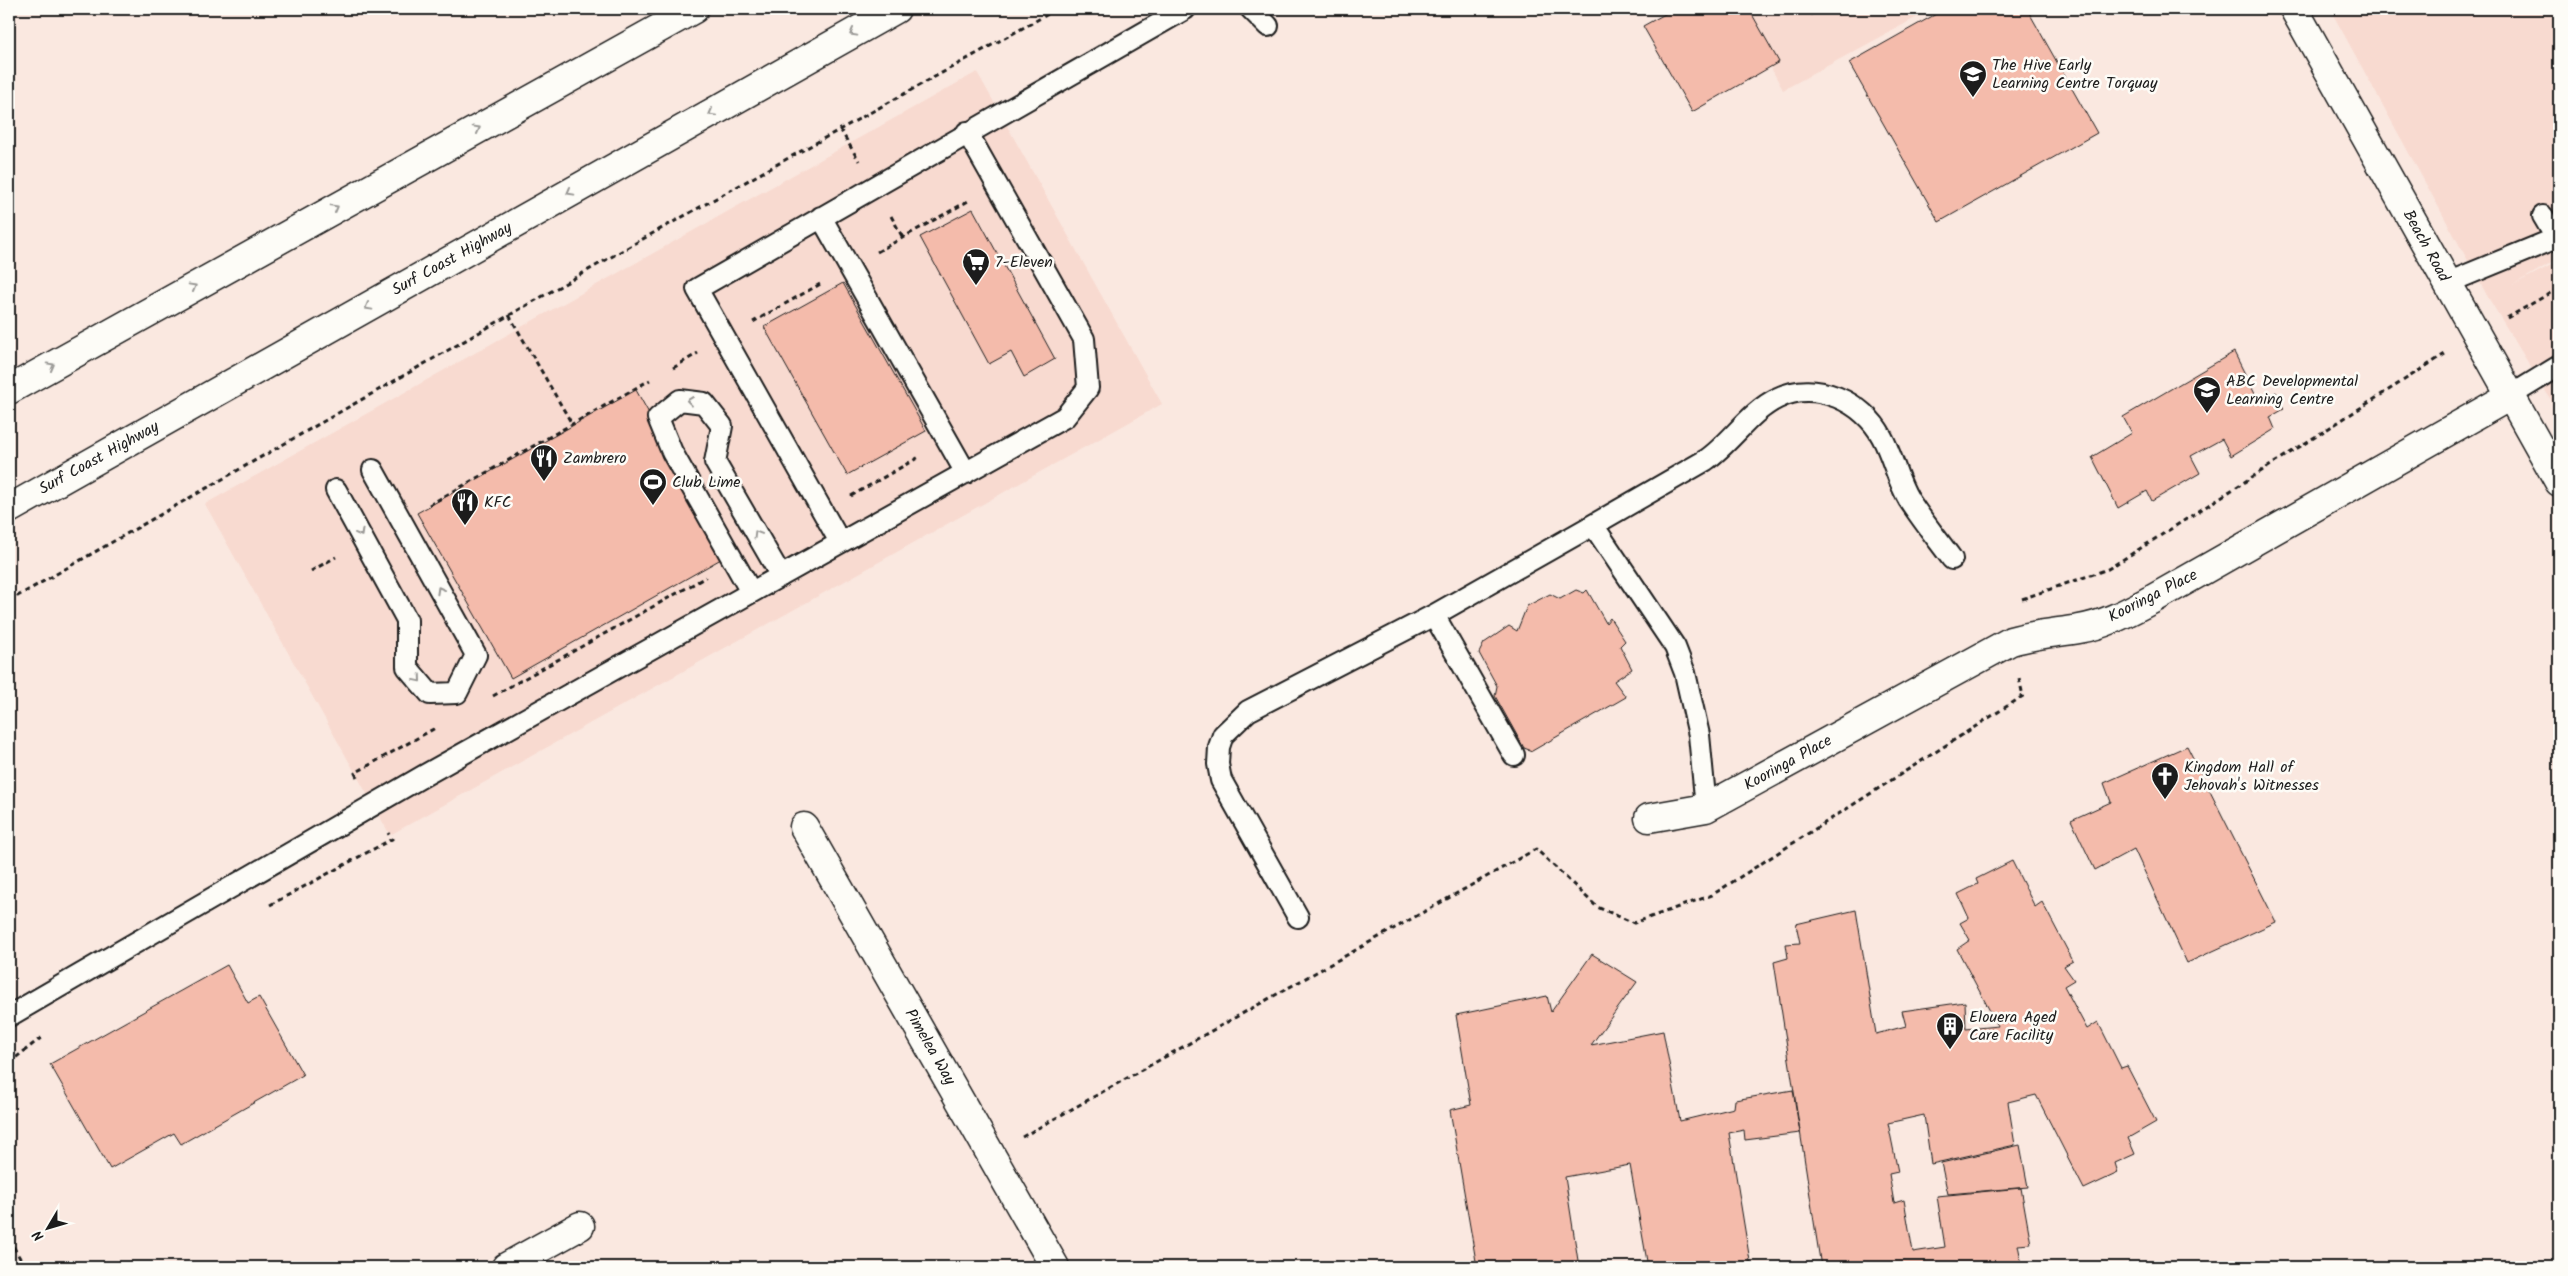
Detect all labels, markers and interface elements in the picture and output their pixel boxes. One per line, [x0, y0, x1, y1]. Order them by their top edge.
one-way arrow [850, 26, 859, 36]
place label: The Hive Early Learning Centre Torquay [1992, 53, 2158, 96]
school or university icon: The Hive Early Learning Centre Torquay [1958, 59, 1988, 98]
one-way arrow [708, 106, 717, 116]
one-way arrow [472, 125, 481, 135]
one-way arrow [566, 186, 575, 196]
one-way arrow [330, 204, 339, 214]
street label: Beach Road [2396, 205, 2457, 288]
street label: Surf Coast Highway [387, 215, 517, 302]
supermarket icon: 7-Eleven [961, 247, 991, 286]
place label: 7-Eleven [995, 250, 1053, 275]
one-way arrow [188, 283, 197, 293]
one-way arrow [364, 300, 373, 310]
one-way arrow [46, 362, 55, 372]
place label: ABC Developmental Learning Centre [2226, 369, 2358, 412]
school or university icon: ABC Developmental Learning Centre [2192, 375, 2222, 414]
one-way arrow [686, 396, 694, 407]
street label: Surf Coast Highway [34, 414, 164, 501]
restaurant icon: Zambrero [529, 443, 559, 482]
place label: Zambrero [563, 446, 627, 471]
sports icon: Club Lime [638, 467, 668, 506]
place label: Club Lime [672, 470, 741, 495]
restaurant icon: KFC [450, 487, 480, 526]
place label: KFC [484, 490, 511, 515]
one-way arrow [353, 528, 363, 537]
one-way arrow [753, 530, 763, 539]
street label: Kooringa Place [2104, 563, 2202, 629]
one-way arrow [436, 586, 446, 595]
one-way arrow [412, 674, 421, 683]
street label: Kooringa Place [1739, 728, 1837, 798]
place label: Kingdom Hall of Jehovah's Witnesses [2184, 755, 2319, 798]
church icon: Kingdom Hall of Jehovah's Witnesses [2150, 761, 2180, 800]
street label: Pimelea Way [898, 1004, 962, 1090]
place label: Elouera Aged Care Facility [1969, 1005, 2057, 1048]
building icon: Elouera Aged Care Facility [1935, 1011, 1965, 1050]
north arrow [22, 1204, 72, 1254]
text: N [27, 1225, 50, 1246]

